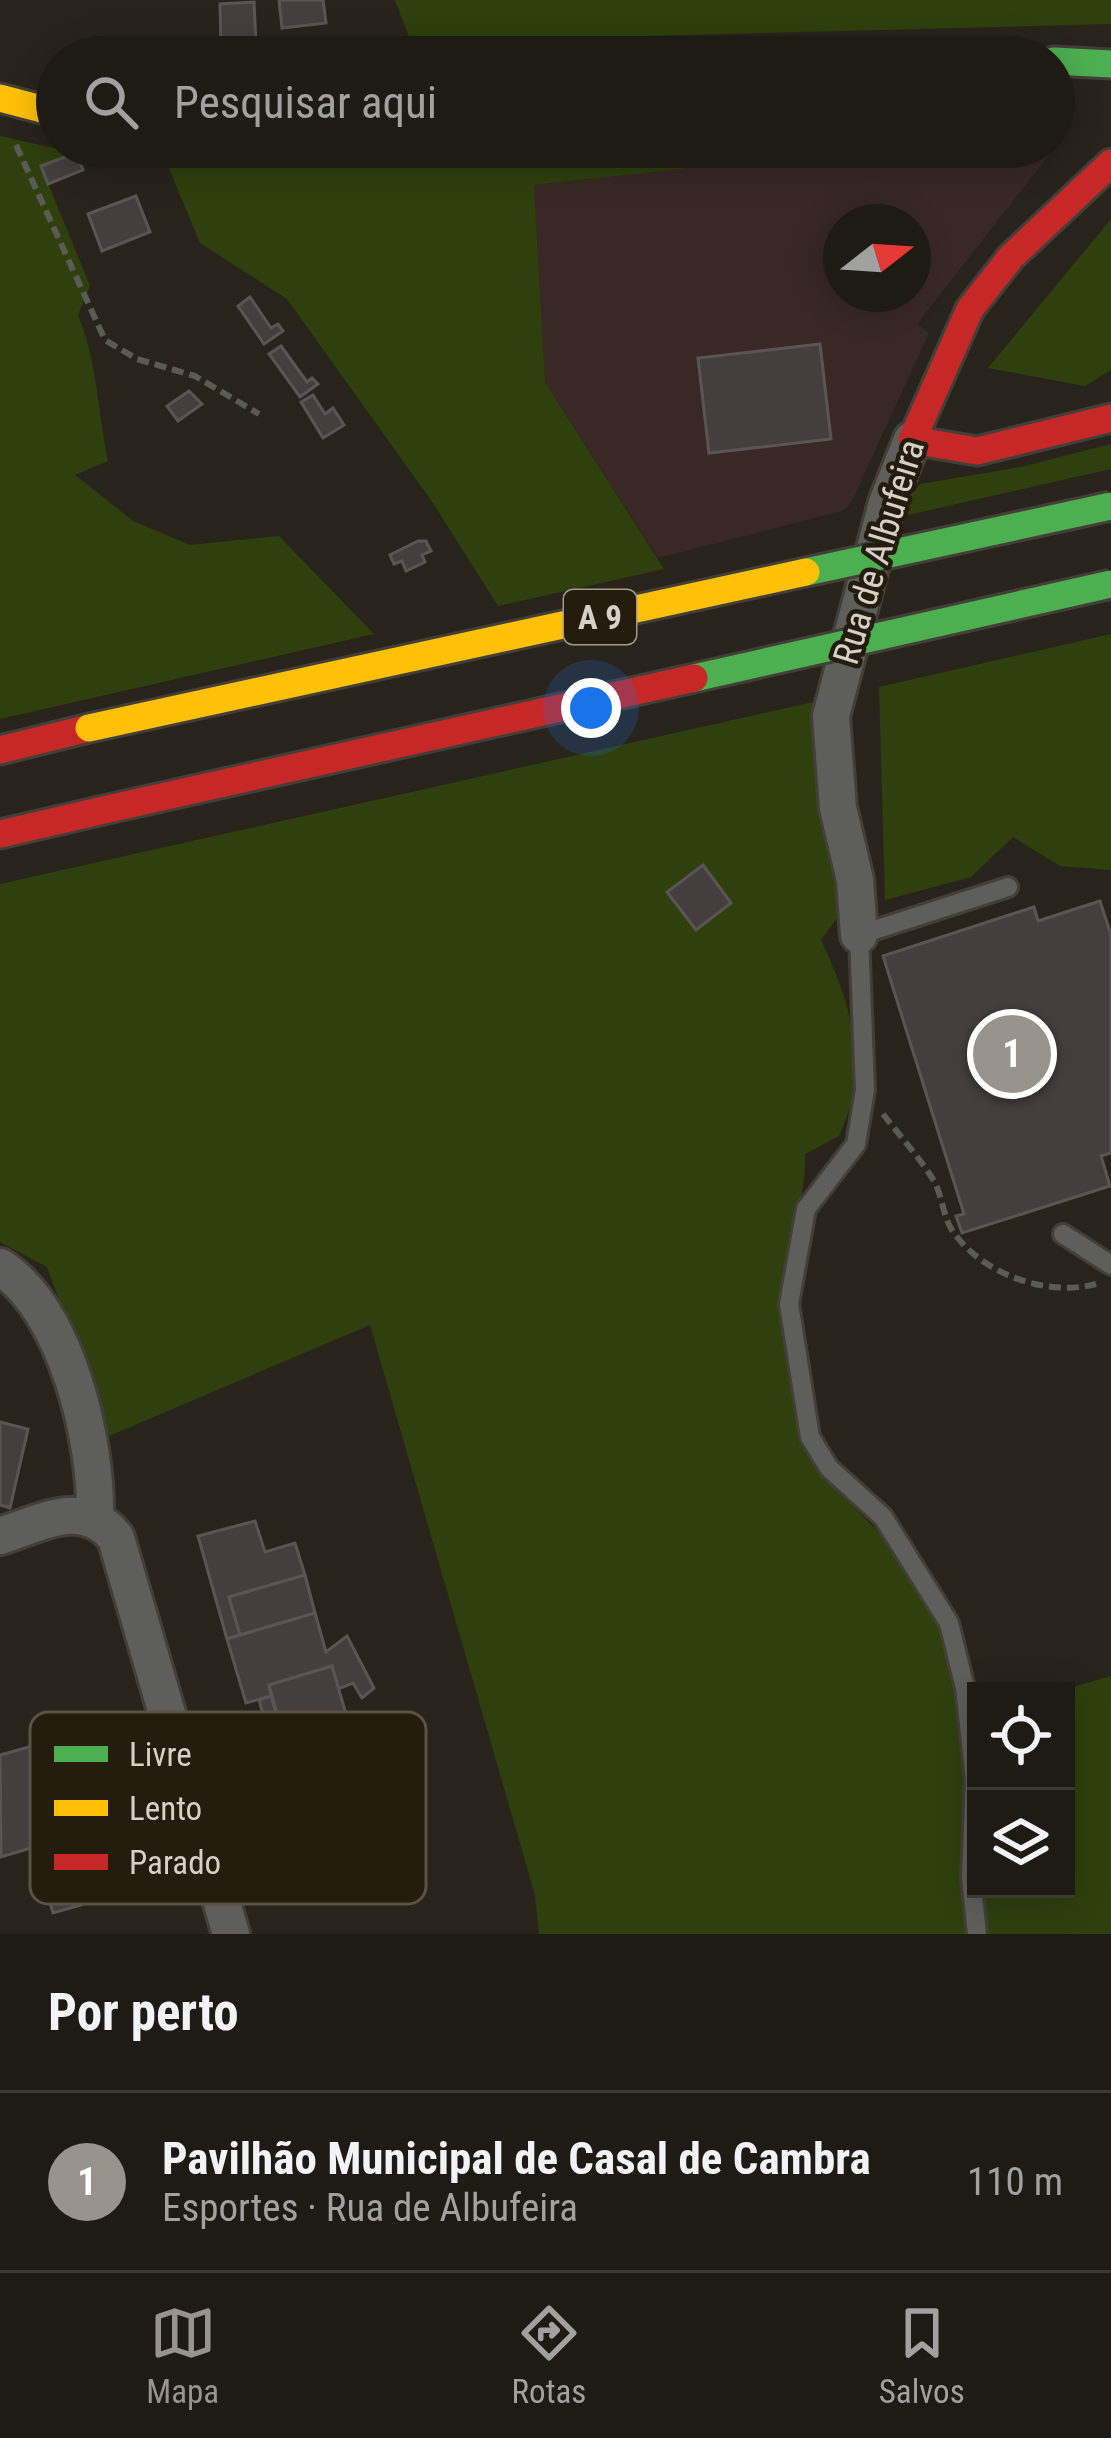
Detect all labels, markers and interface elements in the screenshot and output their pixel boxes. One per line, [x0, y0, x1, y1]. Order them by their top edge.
search box [36, 36, 1075, 168]
icon: search [78, 69, 144, 135]
text: Pesquisar aqui [174, 76, 437, 129]
north arrow [823, 204, 931, 312]
street label: Rua de Albufeira [825, 435, 933, 669]
road number: A 9 [564, 590, 636, 644]
your location [561, 678, 621, 738]
pin: 1 [973, 1009, 1051, 1099]
map controls [967, 1682, 1075, 1898]
button: locate [967, 1682, 1075, 1790]
legend [30, 1712, 426, 1904]
text: Livre [129, 1735, 192, 1774]
text: Lento [129, 1789, 202, 1828]
button: layers [967, 1790, 1075, 1898]
text: Parado [129, 1843, 221, 1882]
text: Por perto [48, 1983, 239, 2042]
text: Pavilhão Municipal de Casal de Cambra [162, 2132, 871, 2185]
text: 1 [77, 2159, 97, 2205]
text: 110 m [967, 2159, 1063, 2205]
text: Esportes · Rua de Albufeira [162, 2185, 578, 2231]
tab: Mapa [146, 2300, 219, 2411]
tab: Rotas [512, 2300, 586, 2411]
tab: Salvos [879, 2300, 965, 2411]

